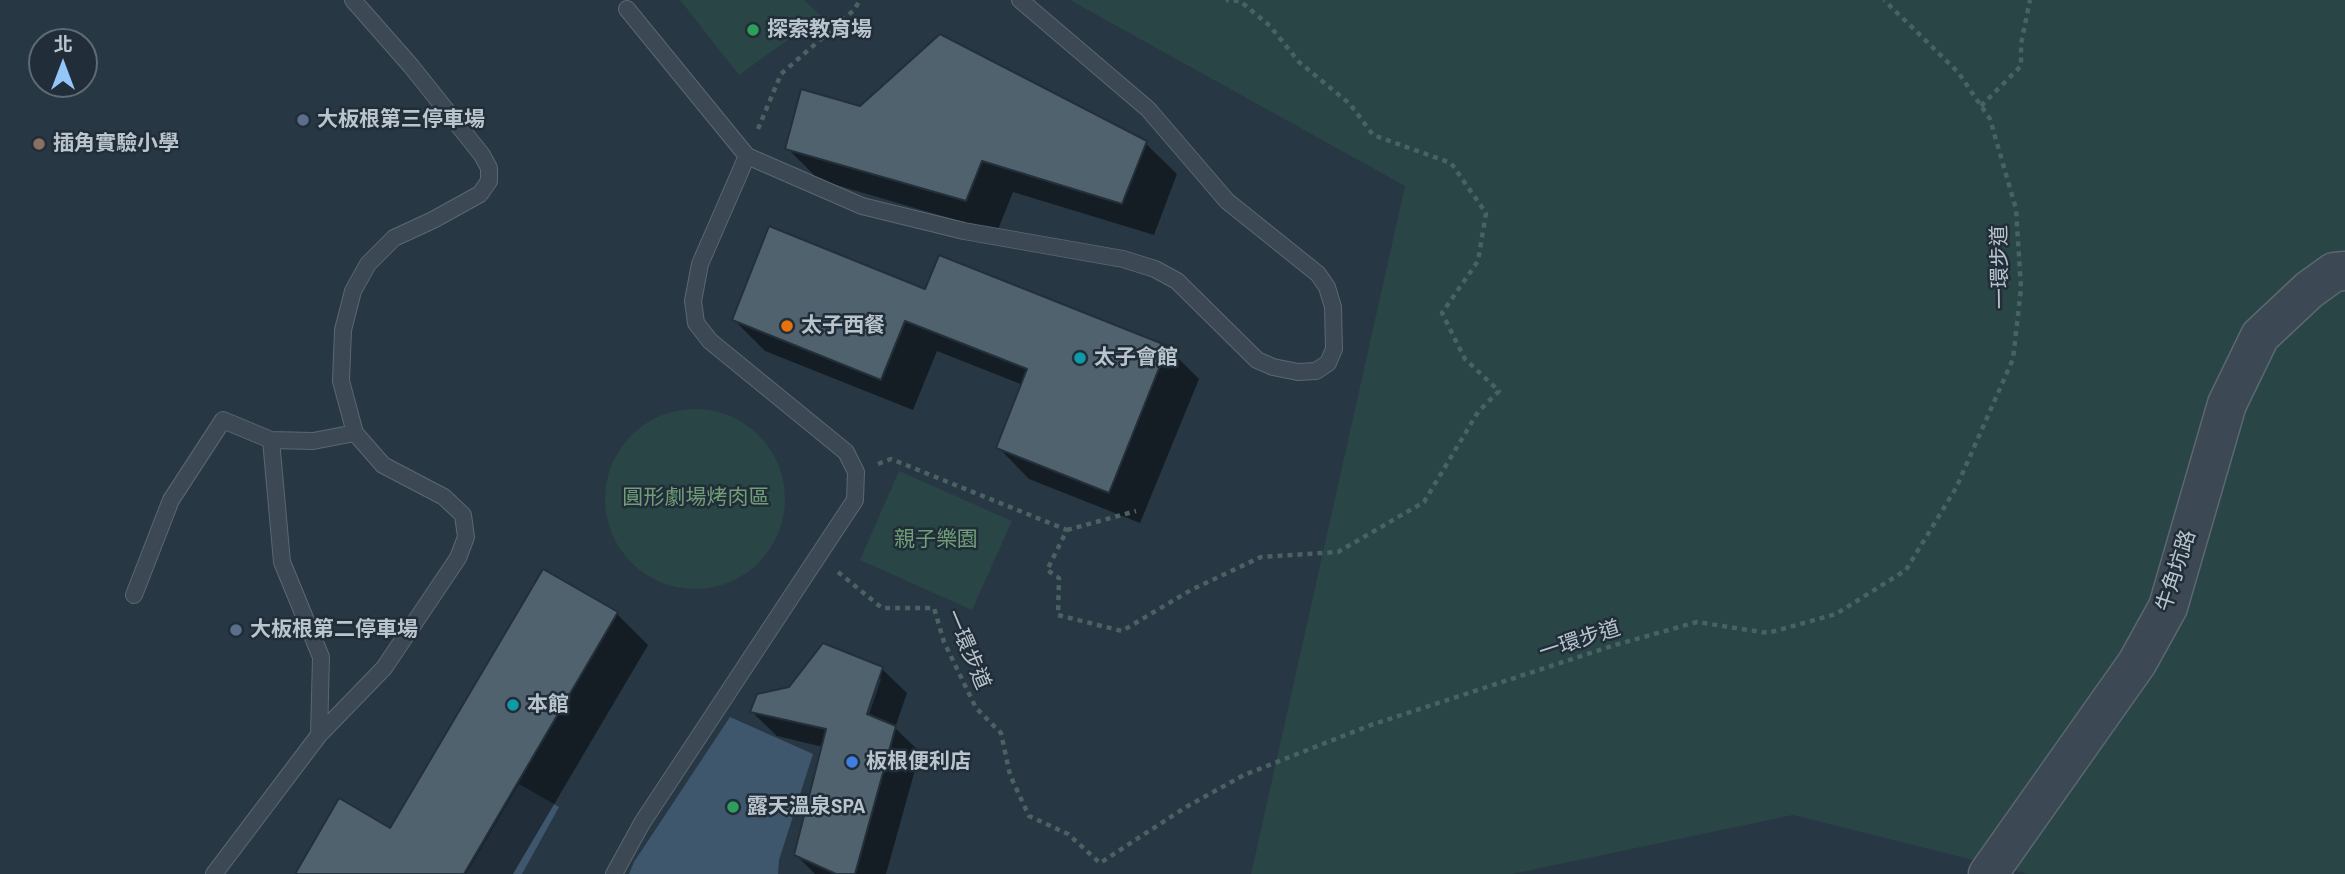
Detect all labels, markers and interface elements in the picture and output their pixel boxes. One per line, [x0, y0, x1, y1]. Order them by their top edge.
place label: 探索教育場 [767, 17, 872, 43]
marker: 探索教育場 [745, 22, 761, 38]
north arrow [28, 28, 98, 98]
text: 北 [53, 31, 73, 57]
place label: 大板根第三停車場 [317, 107, 485, 133]
marker: 大板根第三停車場 [295, 112, 311, 128]
place label: 插角實驗小學 [53, 131, 179, 157]
marker: 插角實驗小學 [31, 136, 47, 152]
street label: 一環步道 [1988, 225, 2014, 309]
place label: 太子西餐 [801, 313, 885, 339]
marker: 太子西餐 [779, 318, 795, 334]
place label: 太子會館 [1094, 345, 1178, 371]
marker: 太子會館 [1072, 350, 1088, 366]
park label: 圓形劇場烤肉區 [623, 485, 769, 511]
park label: 親子樂園 [894, 527, 978, 553]
street label: 牛角坑路 [2152, 527, 2202, 615]
street label: 一環步道 [939, 606, 995, 694]
street label: 一環步道 [1536, 616, 1624, 666]
place label: 大板根第二停車場 [250, 617, 418, 643]
marker: 大板根第二停車場 [228, 622, 244, 638]
place label: 本館 [527, 692, 569, 718]
marker: 本館 [505, 697, 521, 713]
place label: 板根便利店 [866, 749, 971, 775]
marker: 板根便利店 [844, 754, 860, 770]
place label: 露天溫泉SPA [747, 794, 865, 820]
marker: 露天溫泉SPA [725, 799, 741, 815]

